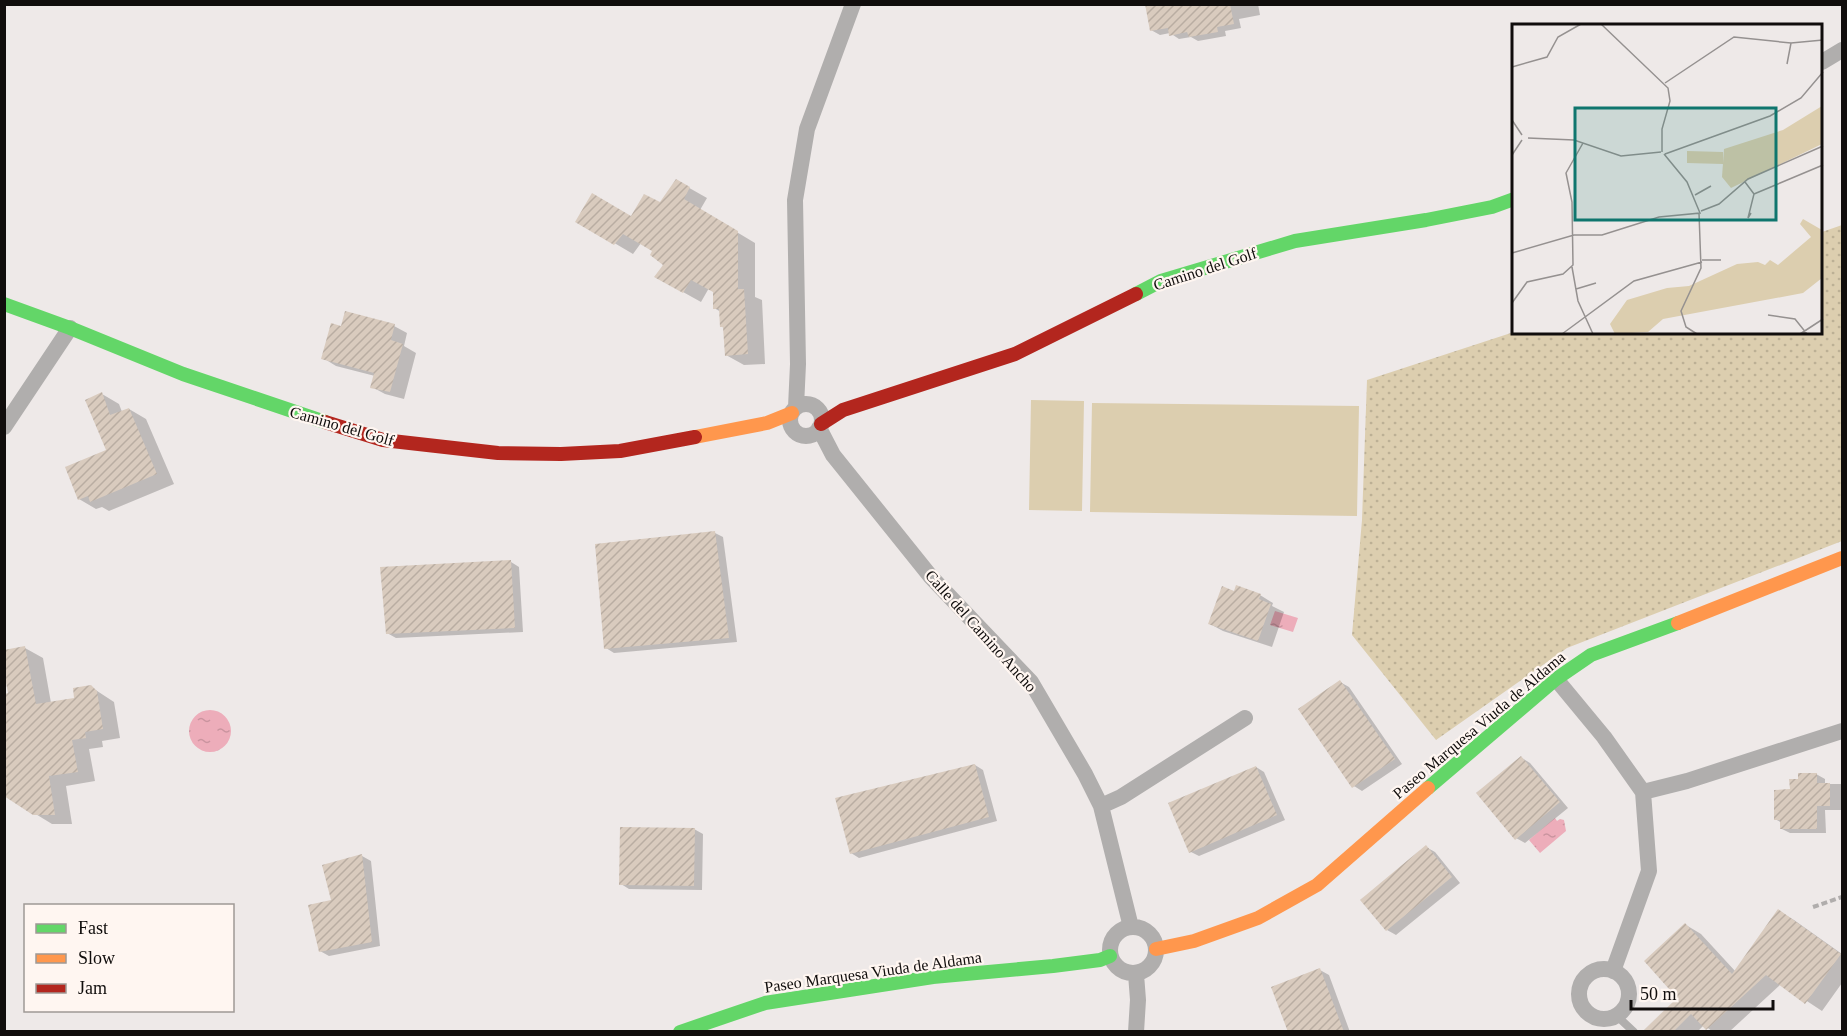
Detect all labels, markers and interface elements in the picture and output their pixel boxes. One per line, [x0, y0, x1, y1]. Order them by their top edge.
inset map [1512, 24, 1823, 334]
street label: Camino del Golf [1151, 244, 1259, 294]
street label: Camino del Golf [288, 403, 397, 449]
street label: Calle del Camino Ancho [922, 567, 1040, 695]
street label: Paseo Marquesa Viuda de Aldama [1390, 648, 1569, 803]
legend [24, 904, 234, 1012]
text: Fast [78, 918, 108, 938]
text: Slow [78, 948, 115, 968]
street label: Paseo Marquesa Viuda de Aldama [763, 948, 983, 997]
scale bar [1631, 973, 1774, 1011]
text: Jam [78, 978, 107, 998]
text: 50 m [1640, 984, 1677, 1004]

